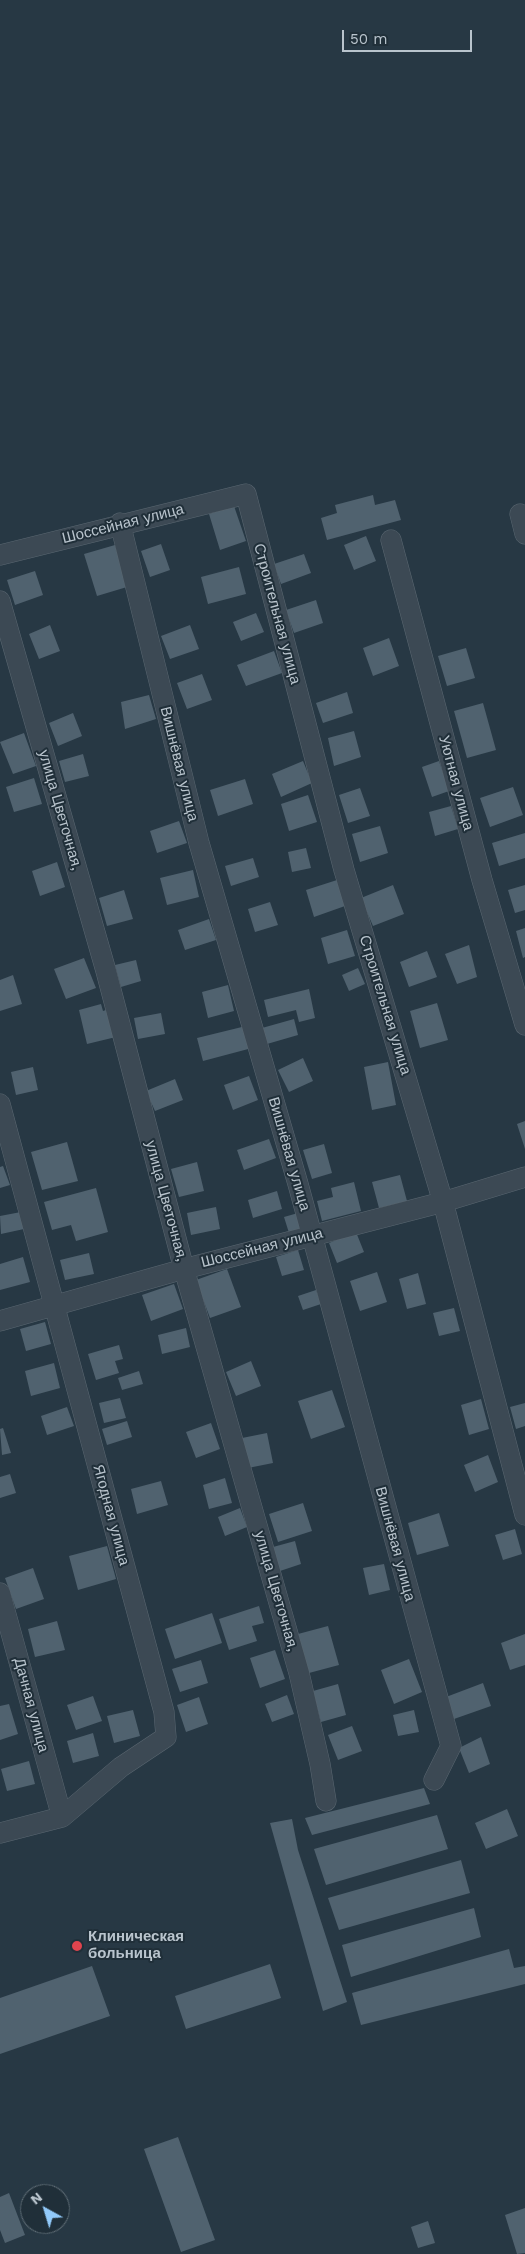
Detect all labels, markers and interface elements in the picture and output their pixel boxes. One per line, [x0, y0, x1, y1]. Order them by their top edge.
scale bar [345, 20, 475, 52]
text: 50 m [350, 30, 387, 48]
street label: Шоссейная улица [60, 500, 186, 548]
street label: Строительная улица [250, 542, 304, 686]
street label: Вишнёвая улица [156, 705, 202, 823]
street label: Уютная улица [435, 733, 477, 833]
street label: улица Цветочная, [34, 748, 86, 872]
street label: Строительная улица [355, 933, 415, 1077]
street label: Вишнёвая улица [264, 1095, 314, 1213]
street label: улица Цветочная, [141, 1139, 191, 1263]
street label: Шоссейная улица [199, 1224, 325, 1272]
street label: Ягодная улица [89, 1463, 133, 1567]
street label: Вишнёвая улица [371, 1485, 419, 1603]
street label: улица Цветочная, [250, 1529, 302, 1653]
street label: Дачная улица [10, 1656, 52, 1754]
place label: Клиническая больница [88, 1928, 184, 1963]
marker: Клиническая больница [70, 1939, 84, 1953]
north arrow [20, 2184, 70, 2234]
text: N [27, 2189, 45, 2208]

